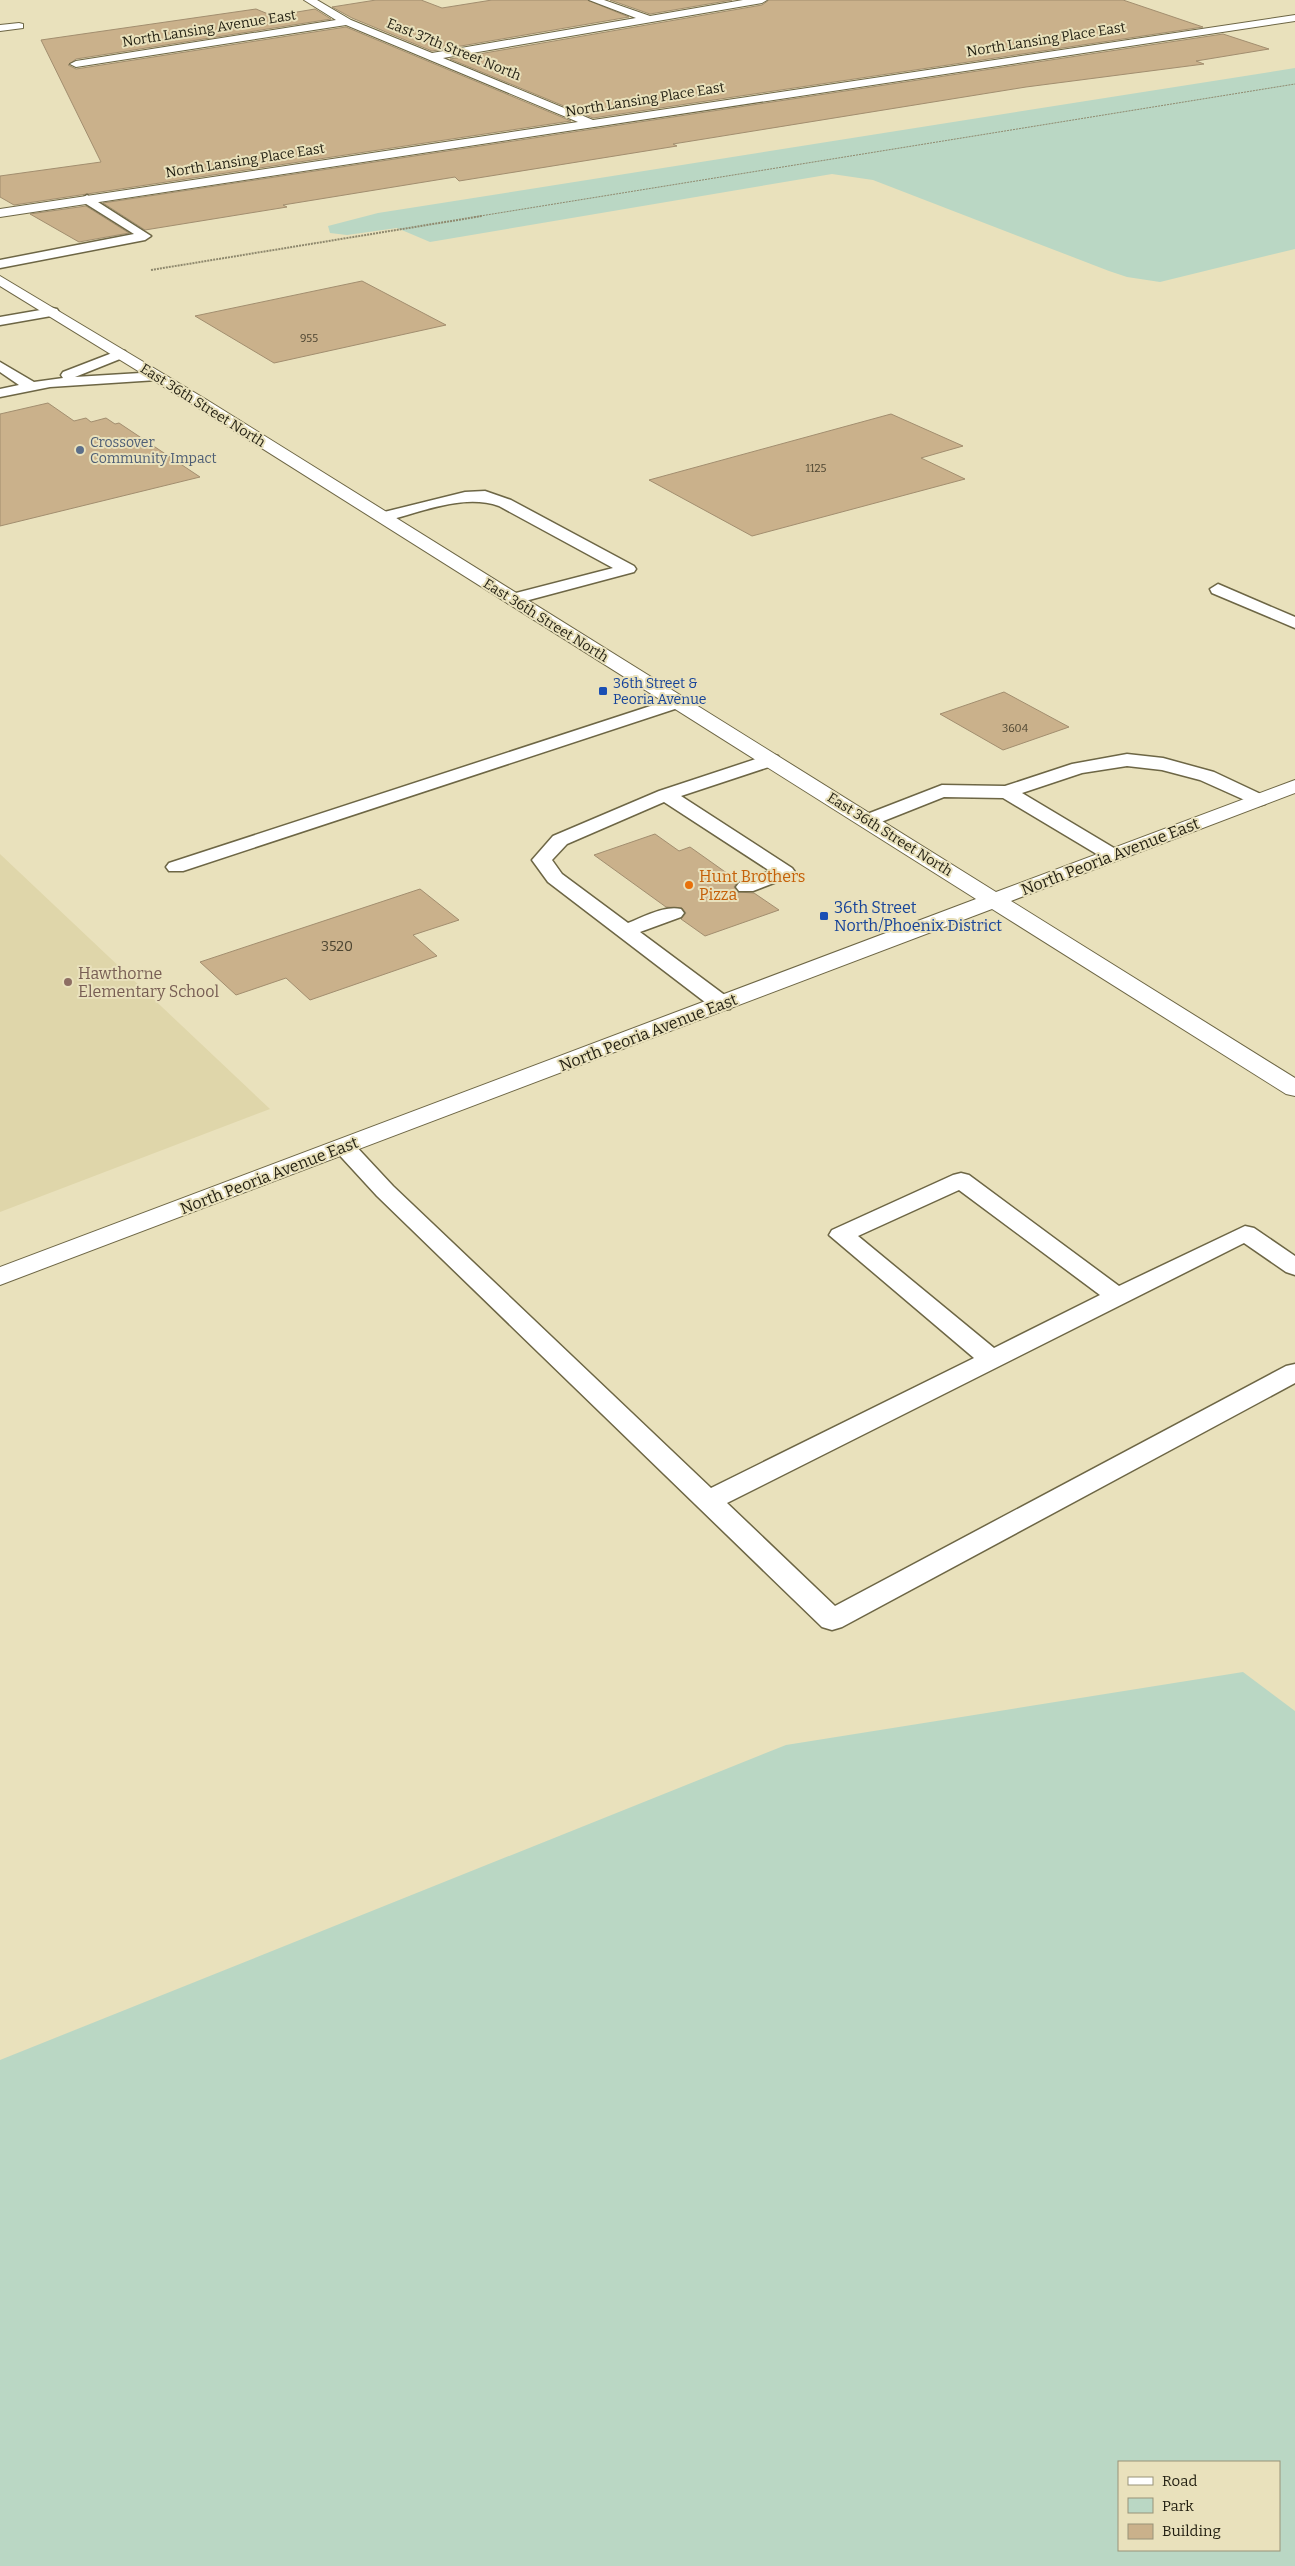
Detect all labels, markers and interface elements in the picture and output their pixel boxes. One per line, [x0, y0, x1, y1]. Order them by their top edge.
street label: North Lansing Avenue East [121, 6, 297, 51]
street label: East 37th Street North [384, 15, 524, 84]
street label: North Lansing Place East [965, 19, 1127, 60]
street label: North Lansing Place East [564, 79, 726, 120]
street label: North Lansing Place East [164, 140, 326, 181]
house number: 955 [300, 332, 318, 345]
street label: East 36th Street North [137, 360, 269, 451]
place label: Crossover Community Impact [90, 434, 217, 467]
marker: Crossover Community Impact [74, 444, 86, 456]
house number: 1125 [806, 462, 827, 475]
street label: East 36th Street North [480, 575, 612, 666]
place label: 36th Street & Peoria Avenue [613, 675, 706, 708]
marker: 36th Street & Peoria Avenue [597, 685, 609, 697]
house number: 3604 [1002, 722, 1029, 735]
street label: East 36th Street North [824, 789, 956, 880]
street label: North Peoria Avenue East [1018, 814, 1202, 899]
place label: Hunt Brothers Pizza [699, 867, 806, 904]
marker: Hunt Brothers Pizza [683, 879, 695, 891]
place label: 36th Street North/Phoenix District [834, 898, 1002, 935]
marker: 36th Street North/Phoenix District [818, 910, 830, 922]
house number: 3520 [321, 938, 353, 955]
place label: Hawthorne Elementary School [78, 964, 219, 1001]
marker: Hawthorne Elementary School [62, 976, 74, 988]
street label: North Peoria Avenue East [556, 990, 740, 1075]
street label: North Peoria Avenue East [177, 1133, 361, 1218]
legend [1118, 2461, 1280, 2551]
text: Road [1162, 2472, 1197, 2490]
text: Park [1162, 2497, 1194, 2515]
text: Building [1162, 2522, 1221, 2540]

